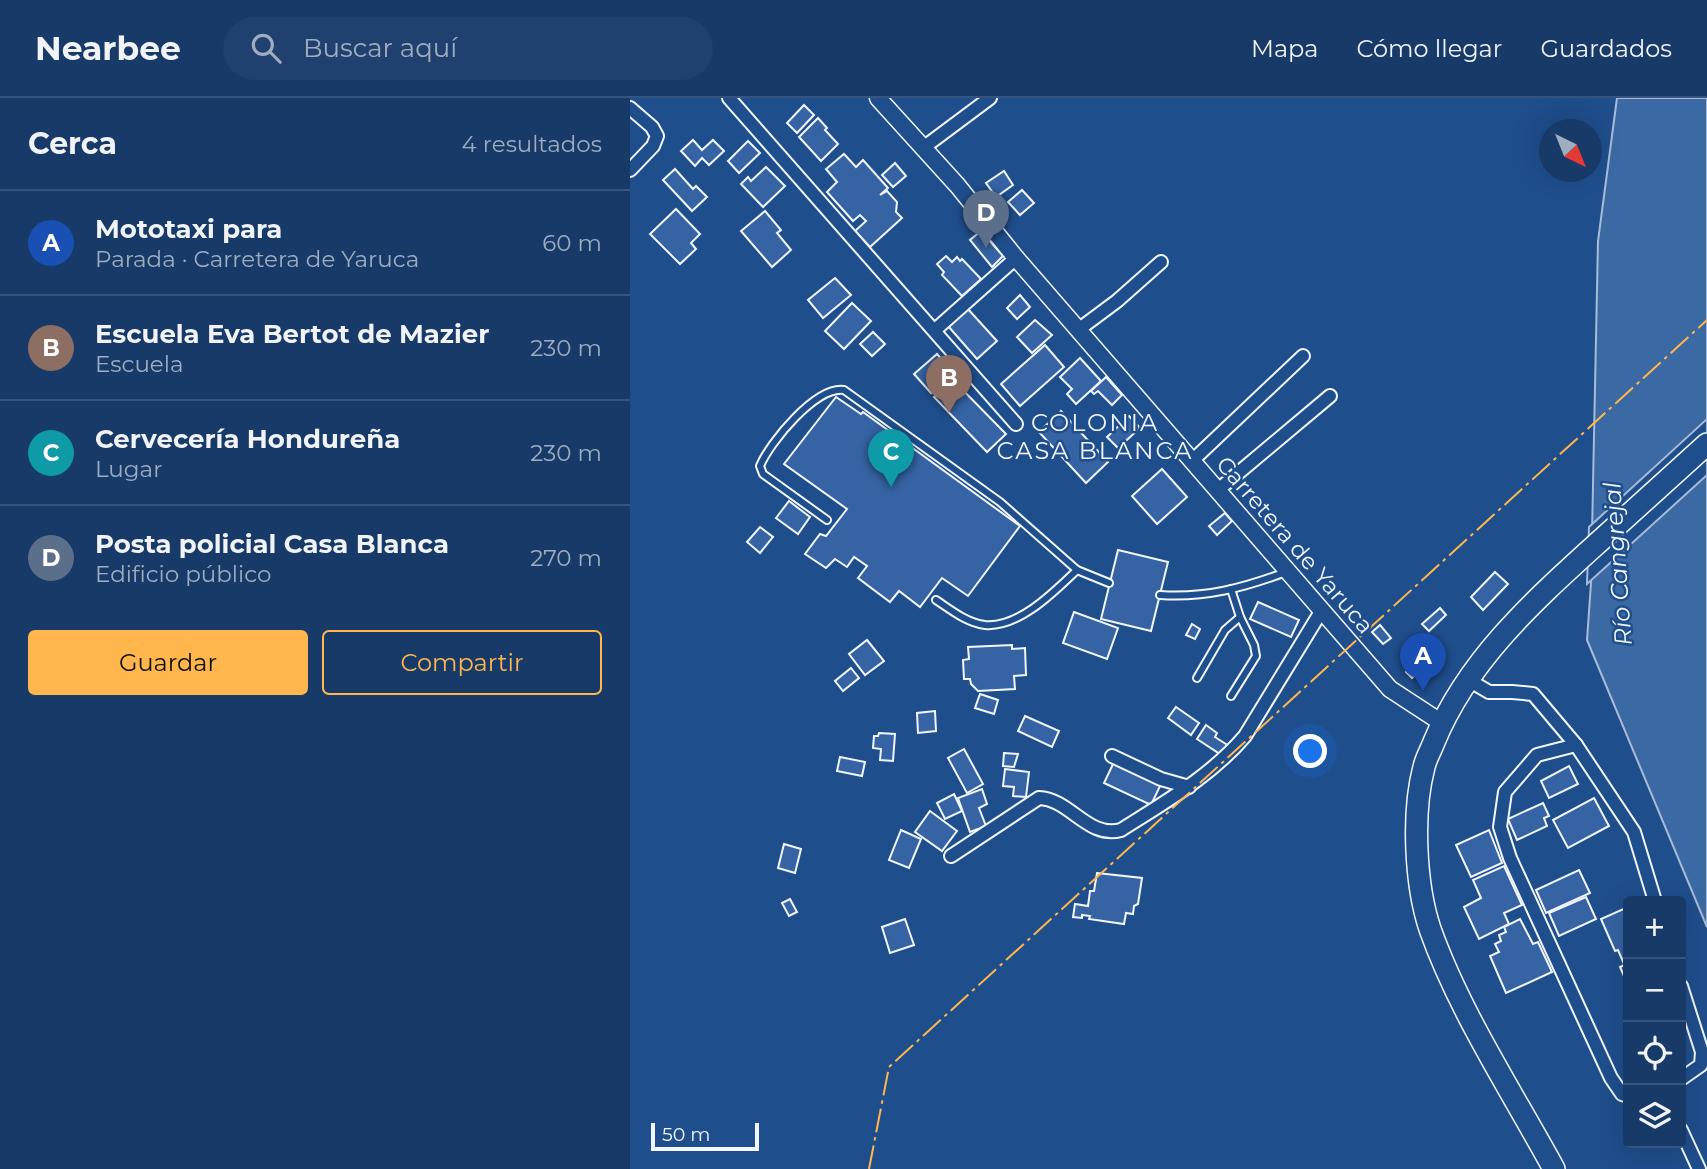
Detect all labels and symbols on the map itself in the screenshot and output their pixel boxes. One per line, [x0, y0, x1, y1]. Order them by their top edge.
north arrow [1539, 119, 1602, 182]
pin: D [963, 190, 1009, 248]
pin: B [926, 355, 972, 413]
district label: COLONIA CASA BLANCA [997, 408, 1193, 465]
pin: C [868, 429, 914, 487]
street label: Carretera de Yaruca [1210, 451, 1380, 639]
water label: Río Cangrejal [1597, 481, 1638, 647]
pin: A [1400, 633, 1446, 691]
your location [1293, 734, 1327, 768]
scale bar [651, 1120, 760, 1152]

